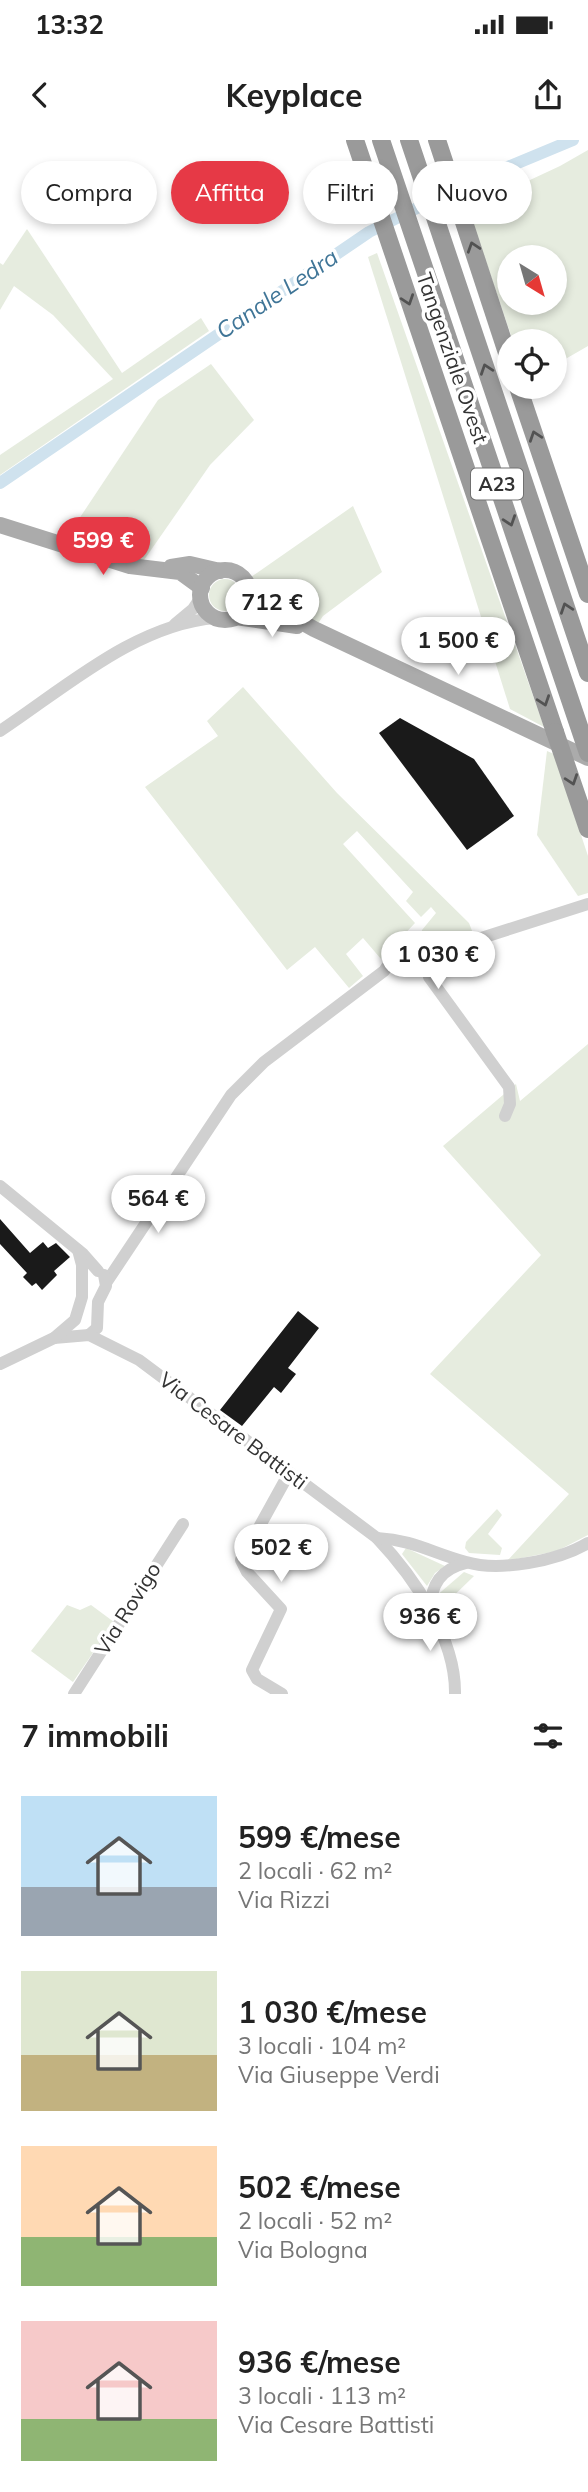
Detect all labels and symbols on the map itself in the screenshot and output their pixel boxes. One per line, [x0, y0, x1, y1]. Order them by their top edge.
water label: Canale Ledra [210, 242, 344, 345]
one-way arrow [467, 242, 481, 254]
north arrow [497, 245, 567, 315]
street label: Tangenziale Ovest [412, 269, 494, 447]
one-way arrow [400, 294, 414, 306]
one-way arrow [480, 364, 494, 376]
one-way arrow [529, 431, 543, 443]
road number: A23 [471, 468, 523, 500]
one-way arrow [502, 515, 516, 527]
pin: 599 € [54, 518, 152, 577]
pin: 712 € [223, 580, 321, 639]
one-way arrow [560, 602, 574, 615]
pin: 1 500 € [393, 617, 523, 677]
one-way arrow [536, 695, 550, 707]
one-way arrow [564, 774, 578, 786]
pin: 1 030 € [373, 932, 503, 991]
pin: 564 € [109, 1176, 207, 1235]
street label: Via Cesare Battisti [154, 1366, 313, 1494]
pin: 502 € [232, 1524, 330, 1584]
street label: Via Rovigo [88, 1557, 166, 1660]
pin: 936 € [381, 1594, 479, 1653]

